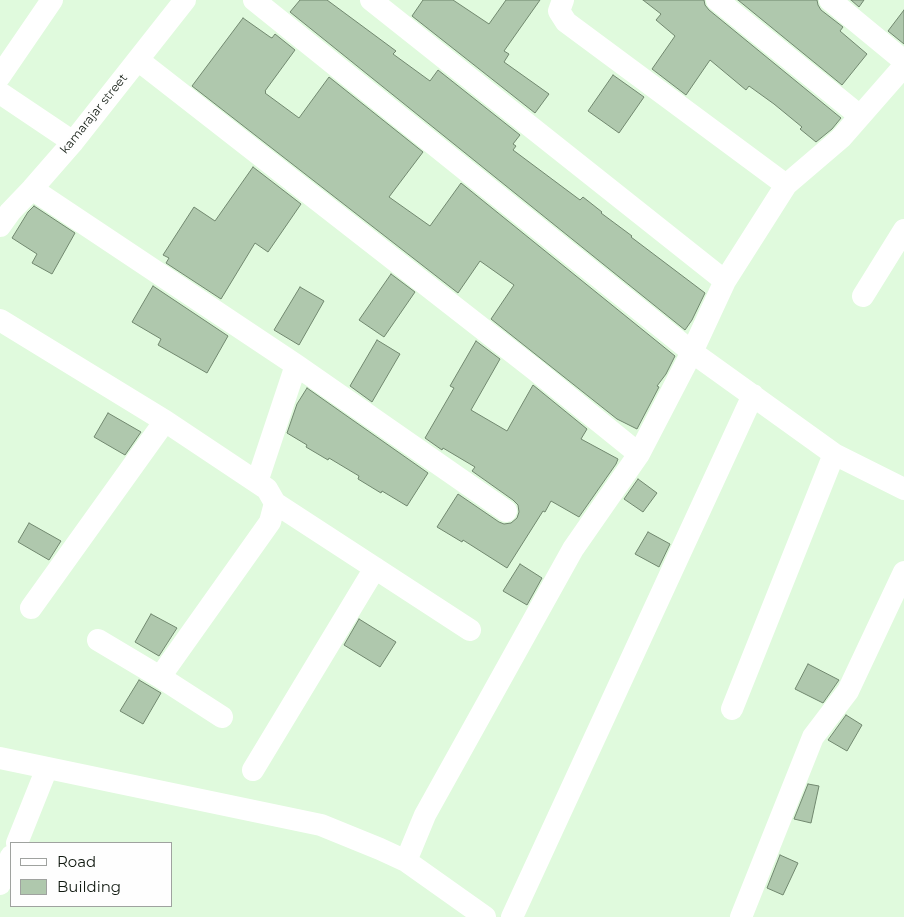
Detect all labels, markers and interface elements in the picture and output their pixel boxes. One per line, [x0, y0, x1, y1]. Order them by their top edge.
street label: kamarajar street [57, 71, 131, 157]
legend [10, 842, 172, 907]
text: Road [57, 852, 96, 871]
text: Building [57, 877, 121, 896]

